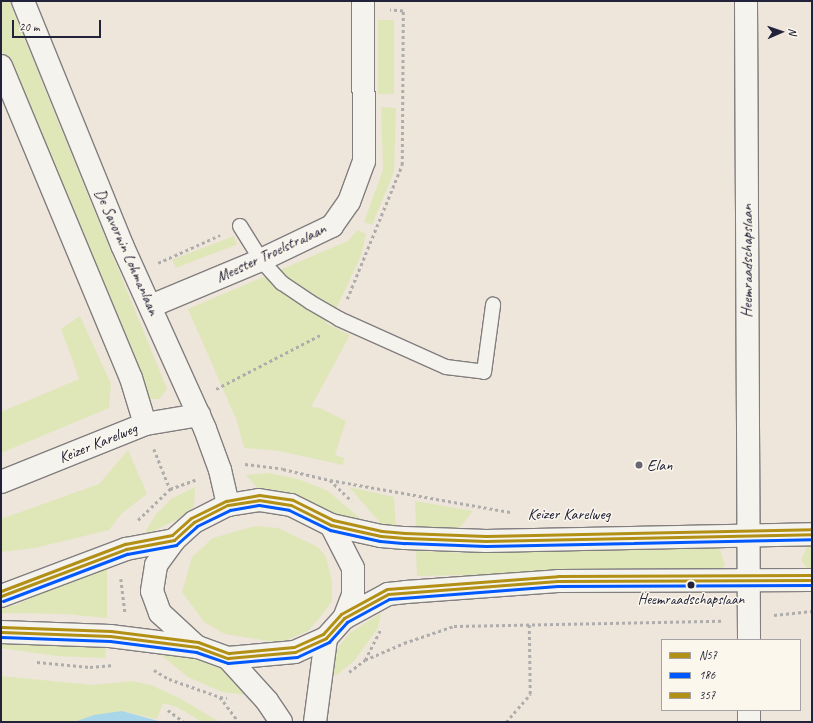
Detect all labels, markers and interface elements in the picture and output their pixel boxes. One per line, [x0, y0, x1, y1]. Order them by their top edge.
scale bar [14, 12, 103, 38]
north arrow [761, 12, 801, 52]
text: 20 m [19, 19, 39, 35]
text: N [786, 28, 800, 35]
street label: De Savornin Lohmanlaan [90, 185, 164, 319]
street label: Heemraadschapslaan [737, 204, 757, 318]
street label: Meester Troelstralaan [213, 219, 329, 287]
street label: Keizer Karelweg [56, 419, 140, 467]
place label: Elan [647, 455, 672, 475]
marker: Elan [634, 460, 644, 470]
street label: Keizer Karelweg [528, 504, 610, 524]
marker: Heemraadschapslaan [686, 580, 696, 590]
place label: Heemraadschapslaan [638, 591, 744, 609]
legend [661, 639, 801, 711]
text: N57 [699, 647, 717, 663]
text: 186 [699, 667, 715, 683]
text: 357 [699, 687, 715, 703]

